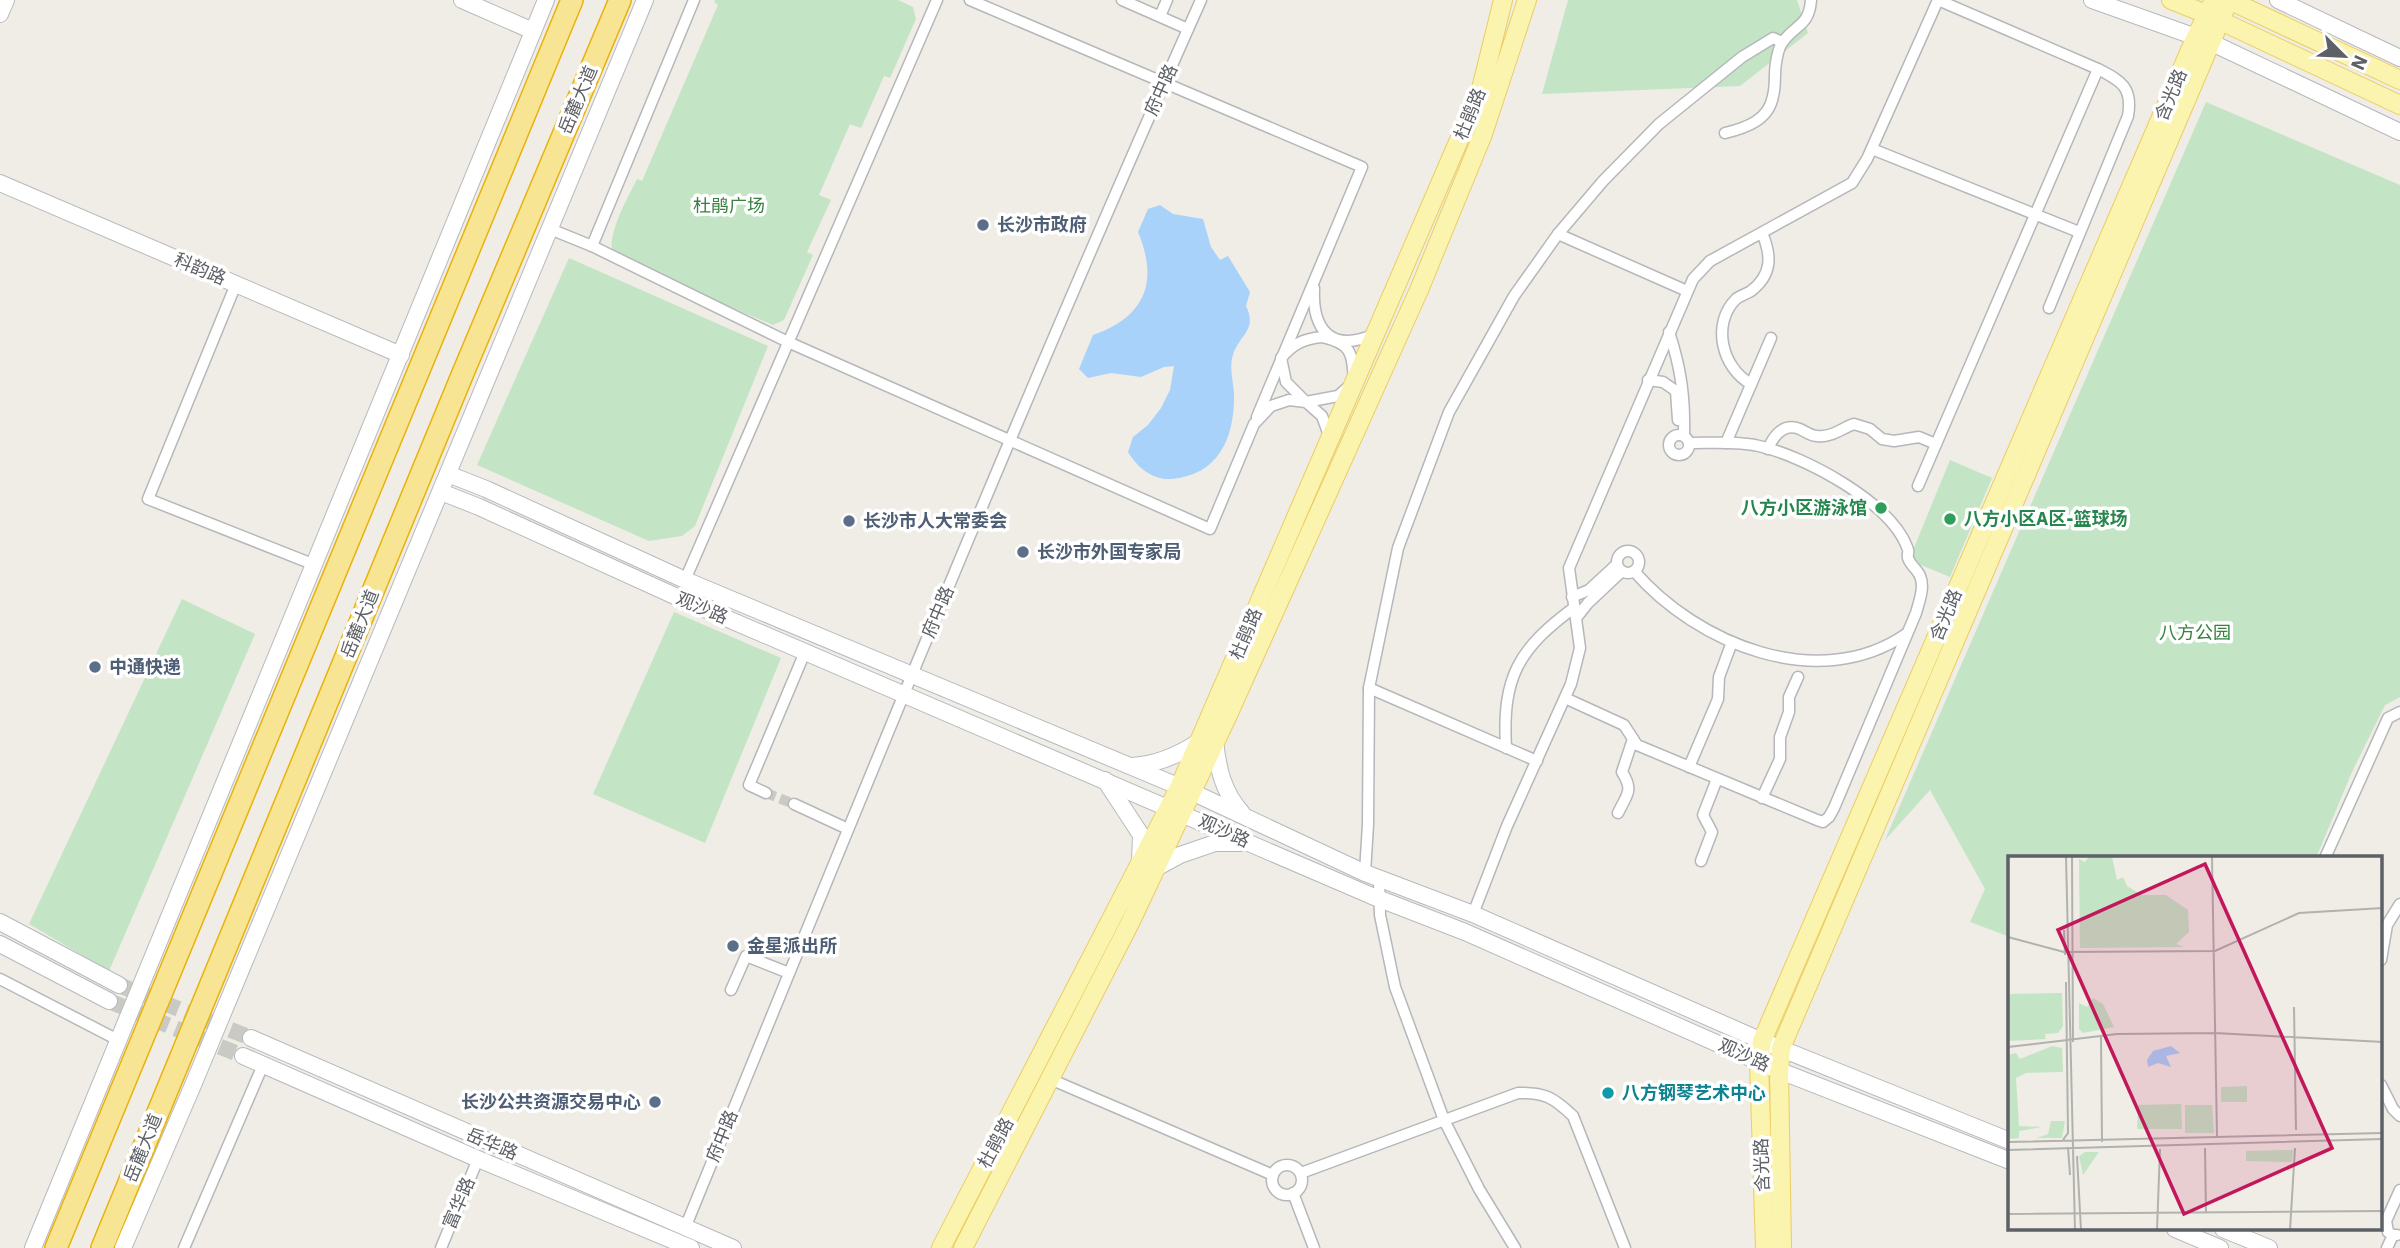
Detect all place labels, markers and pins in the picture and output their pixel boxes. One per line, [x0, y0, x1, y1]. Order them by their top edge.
place label: 长沙市政府 [997, 213, 1087, 236]
marker: 长沙市政府 [975, 217, 991, 233]
place label: 八方小区游泳馆 [1741, 496, 1867, 519]
marker: 八方小区游泳馆 [1873, 500, 1889, 516]
place label: 八方小区A区-篮球场 [1964, 507, 2128, 530]
place label: 长沙市人大常委会 [863, 509, 1007, 532]
marker: 八方小区A区-篮球场 [1942, 511, 1958, 527]
marker: 长沙市人大常委会 [841, 513, 857, 529]
place label: 长沙市外国专家局 [1037, 540, 1181, 563]
marker: 长沙市外国专家局 [1015, 544, 1031, 560]
place label: 中通快递 [109, 655, 181, 678]
marker: 中通快递 [87, 659, 103, 675]
place label: 金星派出所 [747, 934, 837, 957]
marker: 金星派出所 [725, 938, 741, 954]
place label: 八方钢琴艺术中心 [1622, 1081, 1766, 1104]
marker: 八方钢琴艺术中心 [1600, 1085, 1616, 1101]
place label: 长沙公共资源交易中心 [461, 1090, 641, 1113]
marker: 长沙公共资源交易中心 [647, 1094, 663, 1110]

